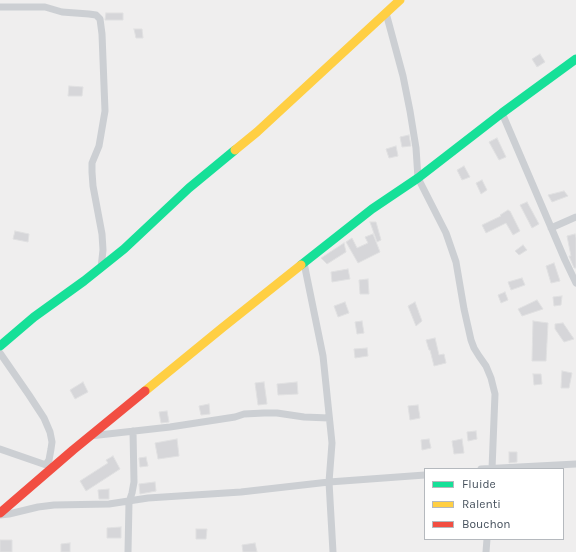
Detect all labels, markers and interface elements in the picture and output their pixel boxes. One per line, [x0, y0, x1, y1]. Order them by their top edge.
legend [424, 468, 564, 540]
text: Fluide [462, 477, 496, 491]
text: Ralenti [462, 497, 501, 511]
text: Bouchon [462, 517, 511, 531]

